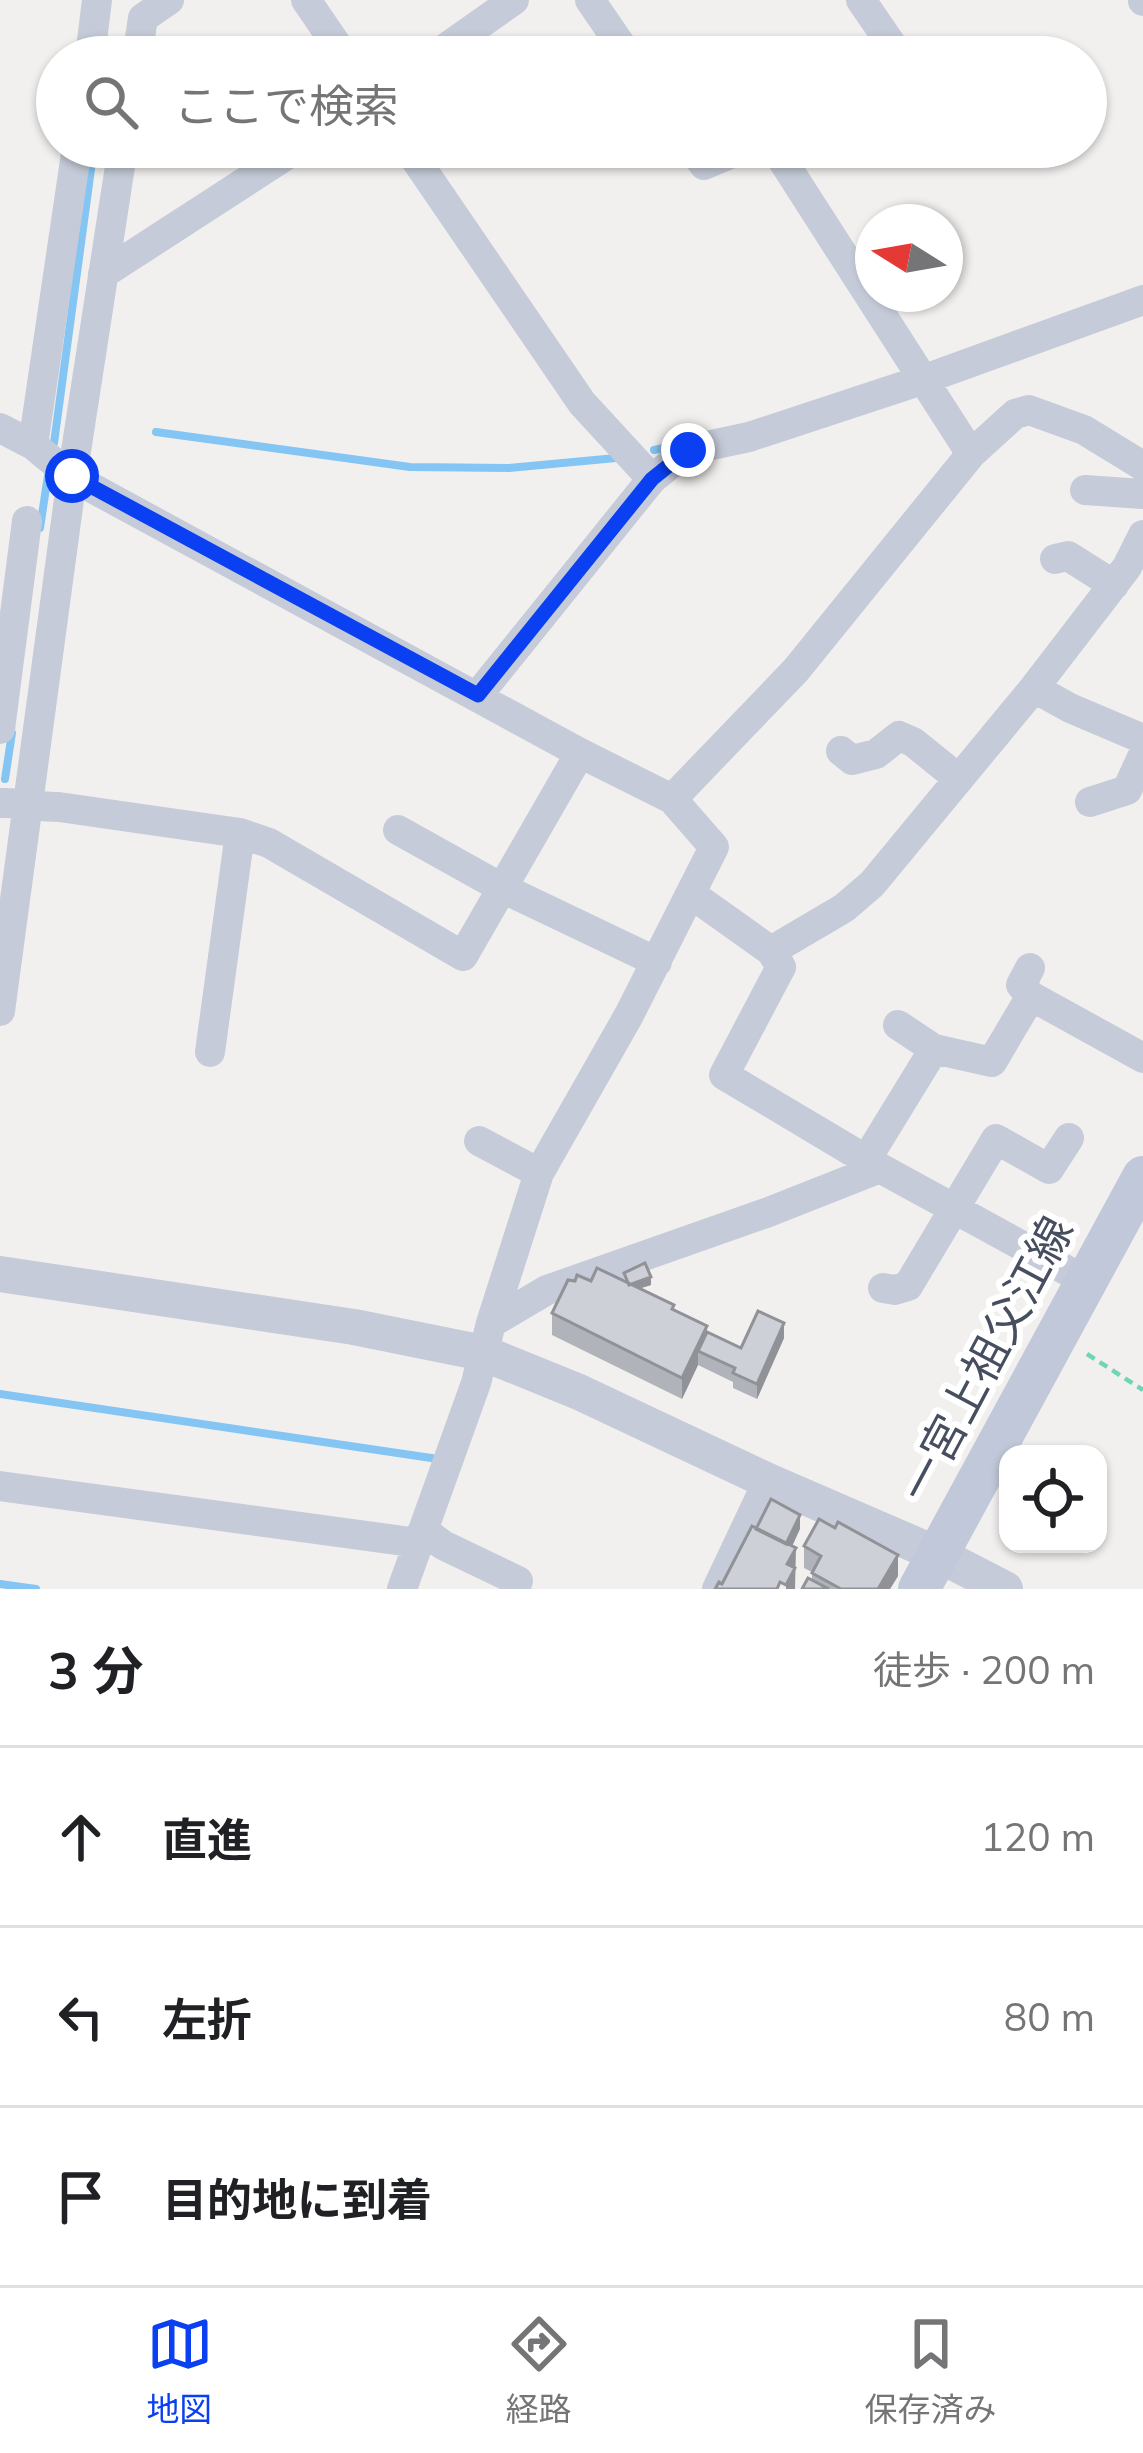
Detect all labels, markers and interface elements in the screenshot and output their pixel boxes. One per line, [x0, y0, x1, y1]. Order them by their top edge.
search box [36, 36, 1107, 168]
icon: search [78, 69, 144, 135]
text: ここで検索 [174, 77, 399, 133]
north arrow [855, 204, 963, 312]
route end [661, 423, 715, 477]
route start [45, 449, 99, 503]
street label: 一宮上祖父江線 [886, 1206, 1084, 1511]
map controls [999, 1445, 1107, 1553]
button: locate [999, 1445, 1107, 1553]
text: 3 分 [48, 1638, 144, 1702]
text: 徒歩 · 200 m [873, 1645, 1095, 1694]
icon: ahead [48, 1804, 114, 1870]
text: 直進 [162, 1811, 252, 1867]
text: 120 m [980, 1812, 1095, 1861]
icon: left [48, 1984, 114, 2050]
text: 左折 [162, 1991, 252, 2047]
text: 80 m [1004, 1992, 1095, 2041]
icon: arrive [48, 2164, 114, 2230]
text: 目的地に到着 [162, 2171, 432, 2227]
tab: 地図 [147, 2311, 213, 2431]
tab: 経路 [506, 2311, 572, 2431]
tab: 保存済み [865, 2311, 997, 2431]

